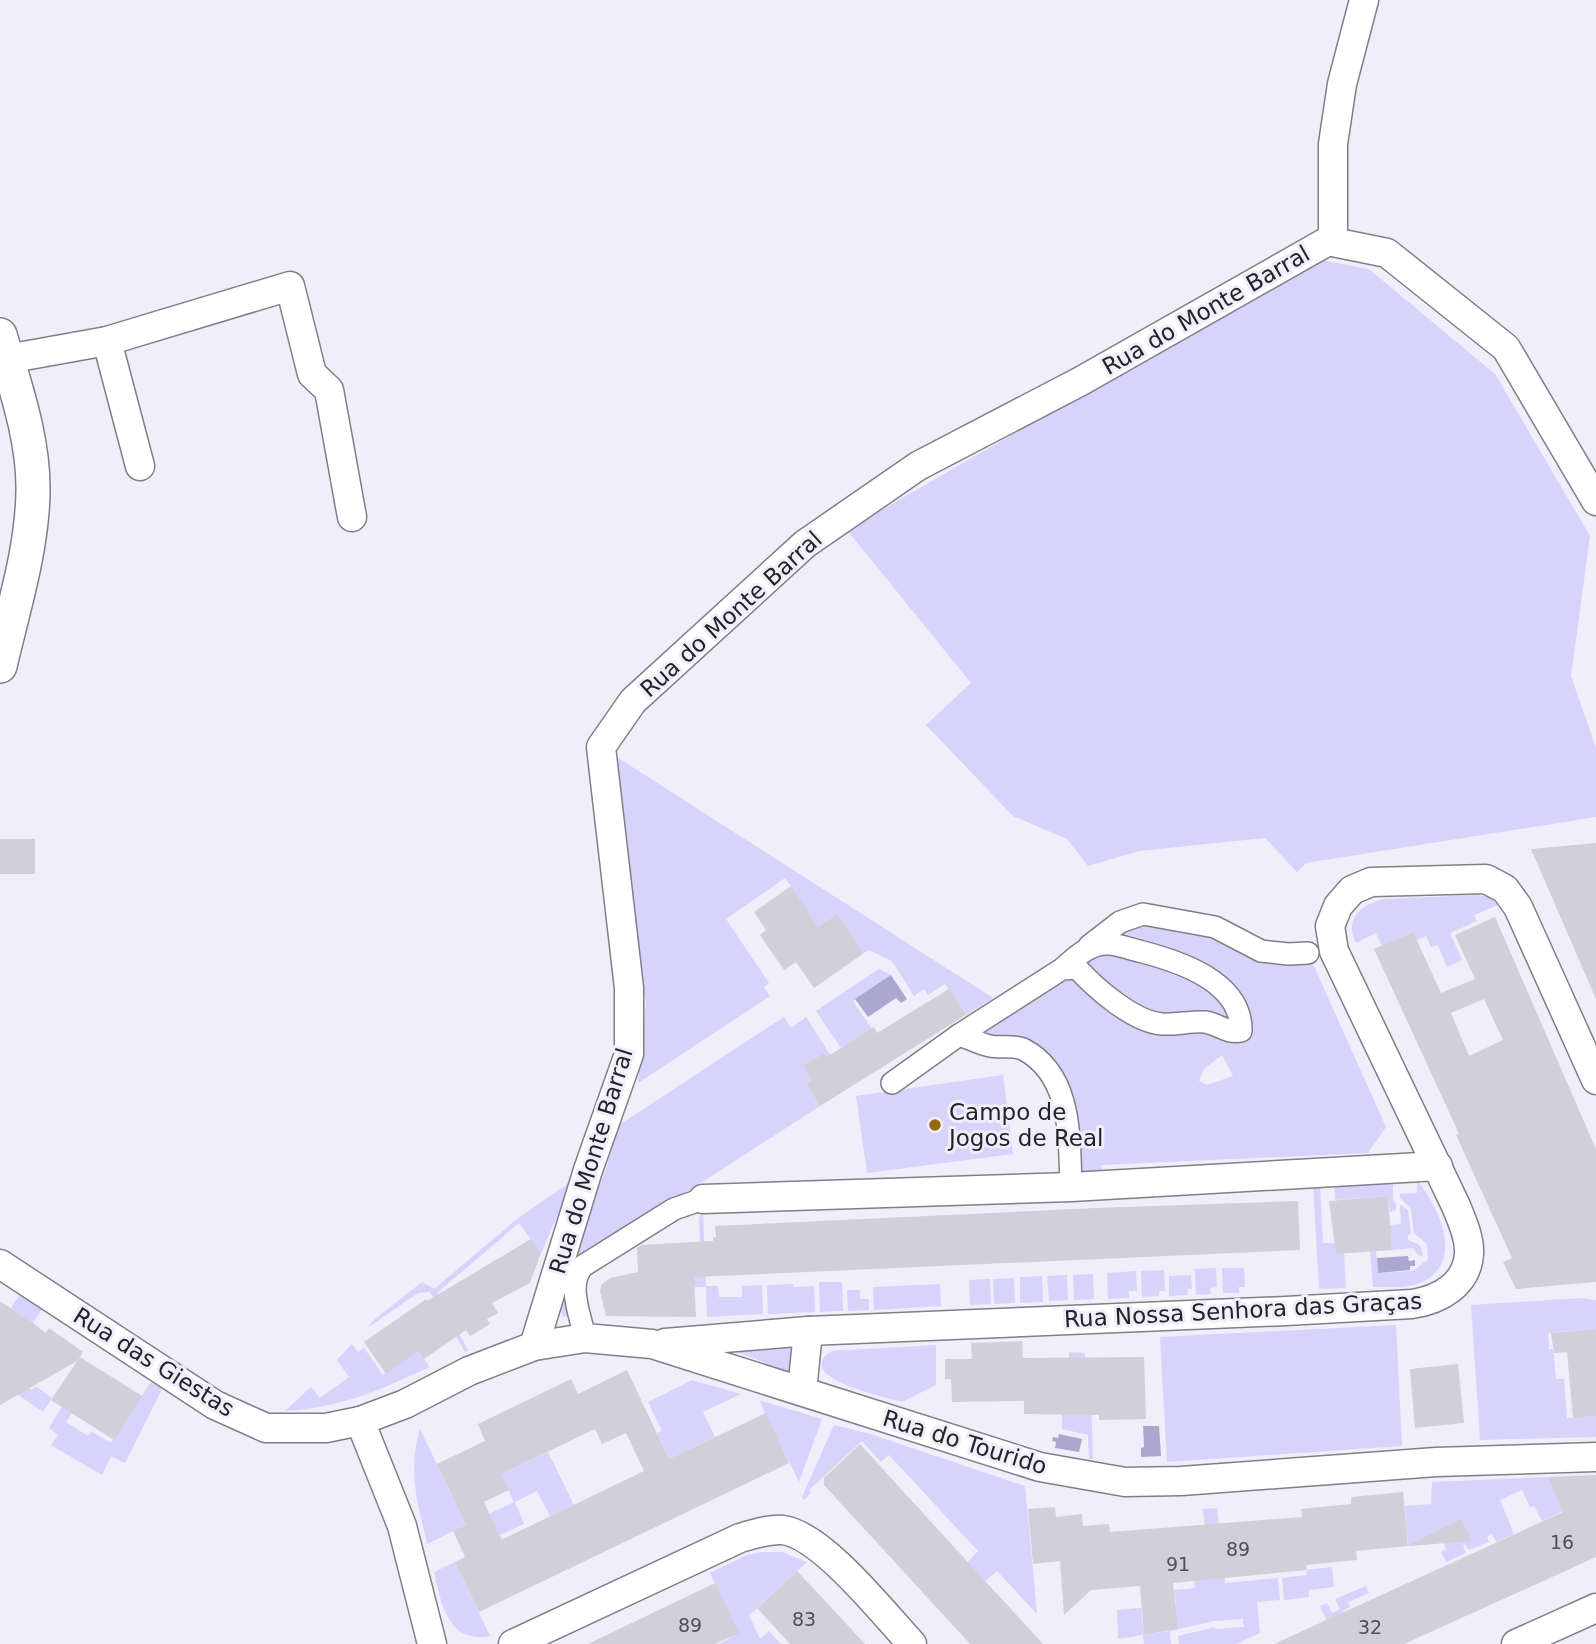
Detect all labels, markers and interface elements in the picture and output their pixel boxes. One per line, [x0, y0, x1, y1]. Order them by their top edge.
street label: Rua do Monte Barral [1098, 240, 1314, 380]
street label: Rua do Monte Barral [635, 526, 827, 702]
street label: Rua do Monte Barral [544, 1045, 638, 1277]
place label: Campo de Jogos de Real [947, 1099, 1103, 1151]
marker: Campo de Jogos de Real [927, 1117, 943, 1133]
street label: Rua Nossa Senhora das Graças [1063, 1288, 1423, 1332]
street label: Rua das Giestas [69, 1302, 239, 1422]
street label: Rua do Tourido [880, 1405, 1050, 1479]
house number: 16 [1550, 1531, 1574, 1553]
house number: 89 [1226, 1538, 1250, 1560]
house number: 91 [1166, 1553, 1190, 1575]
house number: 83 [792, 1608, 816, 1630]
house number: 89 [678, 1614, 702, 1636]
house number: 32 [1358, 1616, 1382, 1638]

